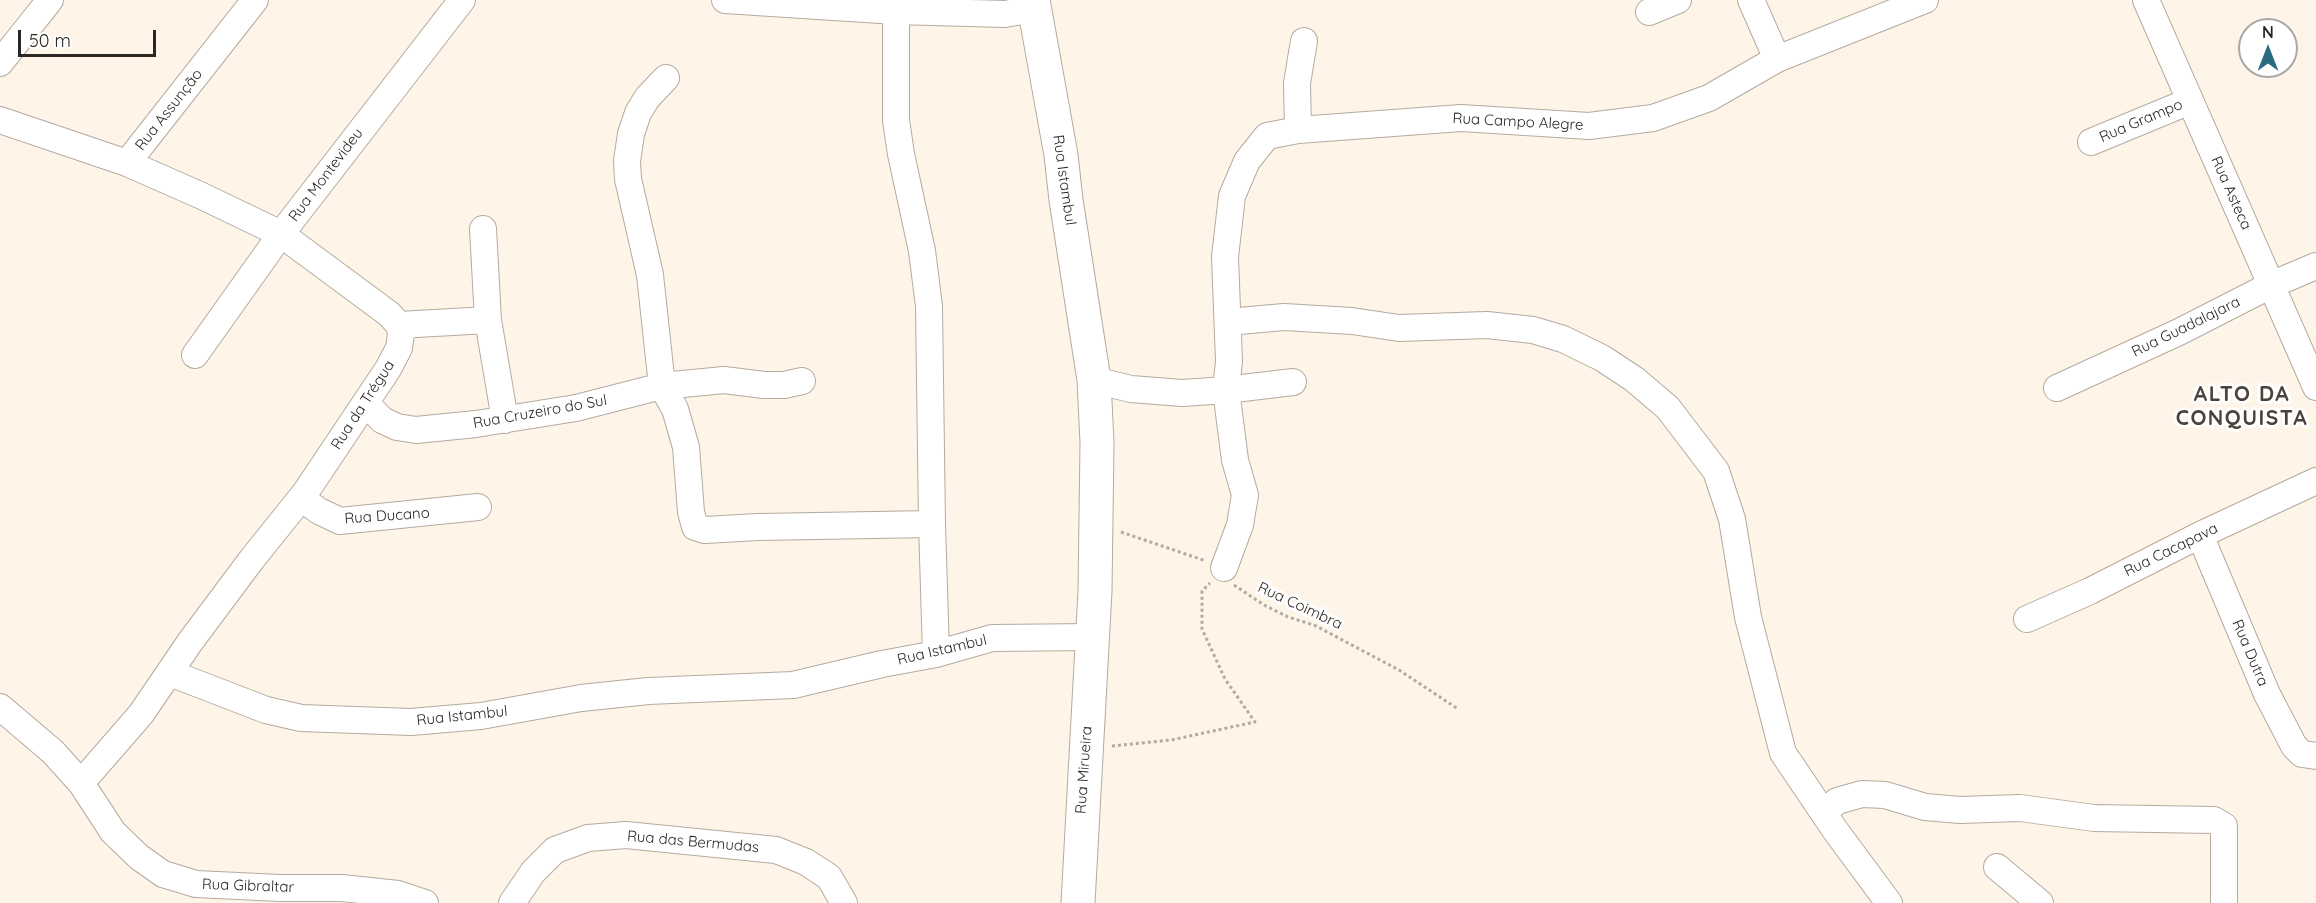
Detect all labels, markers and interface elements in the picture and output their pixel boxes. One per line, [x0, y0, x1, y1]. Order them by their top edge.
scale bar [21, 18, 159, 56]
north arrow [2238, 18, 2298, 78]
text: N [2262, 22, 2274, 42]
text: 50 m [29, 29, 71, 52]
street label: Rua Assunção [132, 66, 206, 154]
street label: Rua Grampo [2097, 95, 2185, 147]
street label: Rua Campo Alegre [1452, 110, 1584, 134]
street label: Rua Montevideu [285, 125, 367, 225]
street label: Rua Istambul [1049, 134, 1079, 226]
street label: Rua Asteca [2207, 153, 2255, 233]
street label: Rua Guadalajara [2129, 293, 2243, 361]
street label: Rua da Trégua [327, 357, 399, 453]
district label: ALTO DA CONQUISTA [2176, 382, 2308, 432]
street label: Rua Cruzeiro do Sul [472, 391, 608, 433]
street label: Rua Ducano [344, 504, 430, 528]
street label: Rua Cacapava [2121, 519, 2221, 581]
street label: Rua Coimbra [1255, 579, 1345, 633]
street label: Rua Dutra [2228, 617, 2272, 689]
street label: Rua Istambul [895, 631, 989, 669]
street label: Rua Istambul [416, 702, 508, 730]
street label: Rua Mirueira [1072, 726, 1096, 814]
street label: Rua das Bermudas [626, 827, 760, 857]
street label: Rua Gibraltar [202, 875, 294, 897]

